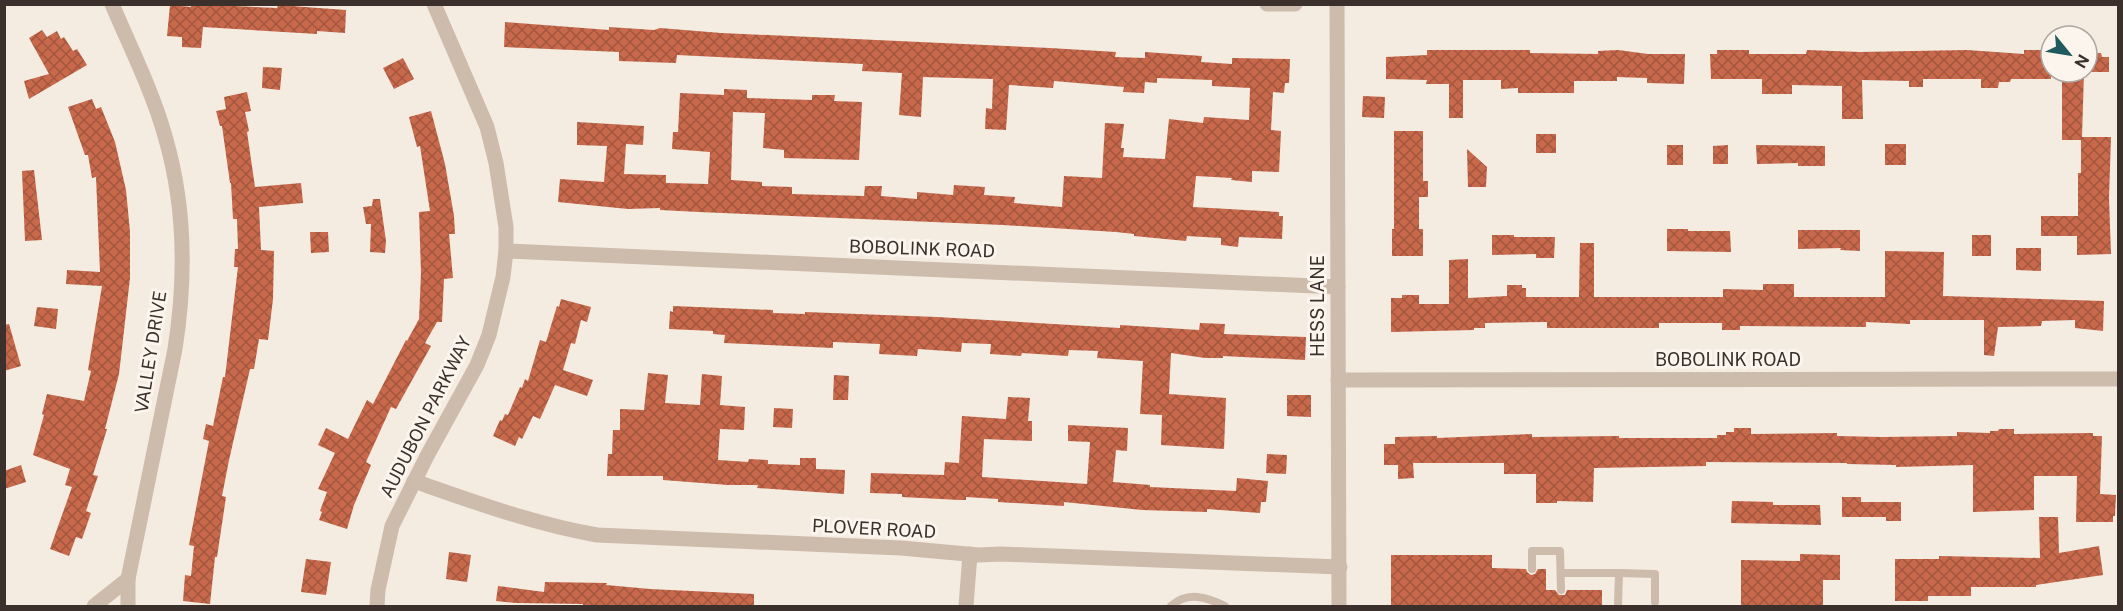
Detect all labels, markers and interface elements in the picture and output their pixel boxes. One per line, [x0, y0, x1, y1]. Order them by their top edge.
north arrow [2039, 24, 2099, 84]
text: N [2070, 51, 2093, 71]
street label: BOBOLINK ROAD [849, 235, 995, 262]
street label: HESS LANE [1307, 255, 1328, 357]
street label: VALLEY DRIVE [130, 289, 171, 414]
street label: AUDUBON PARKWAY [376, 333, 475, 501]
street label: BOBOLINK ROAD [1655, 349, 1801, 370]
street label: PLOVER ROAD [811, 515, 937, 542]

